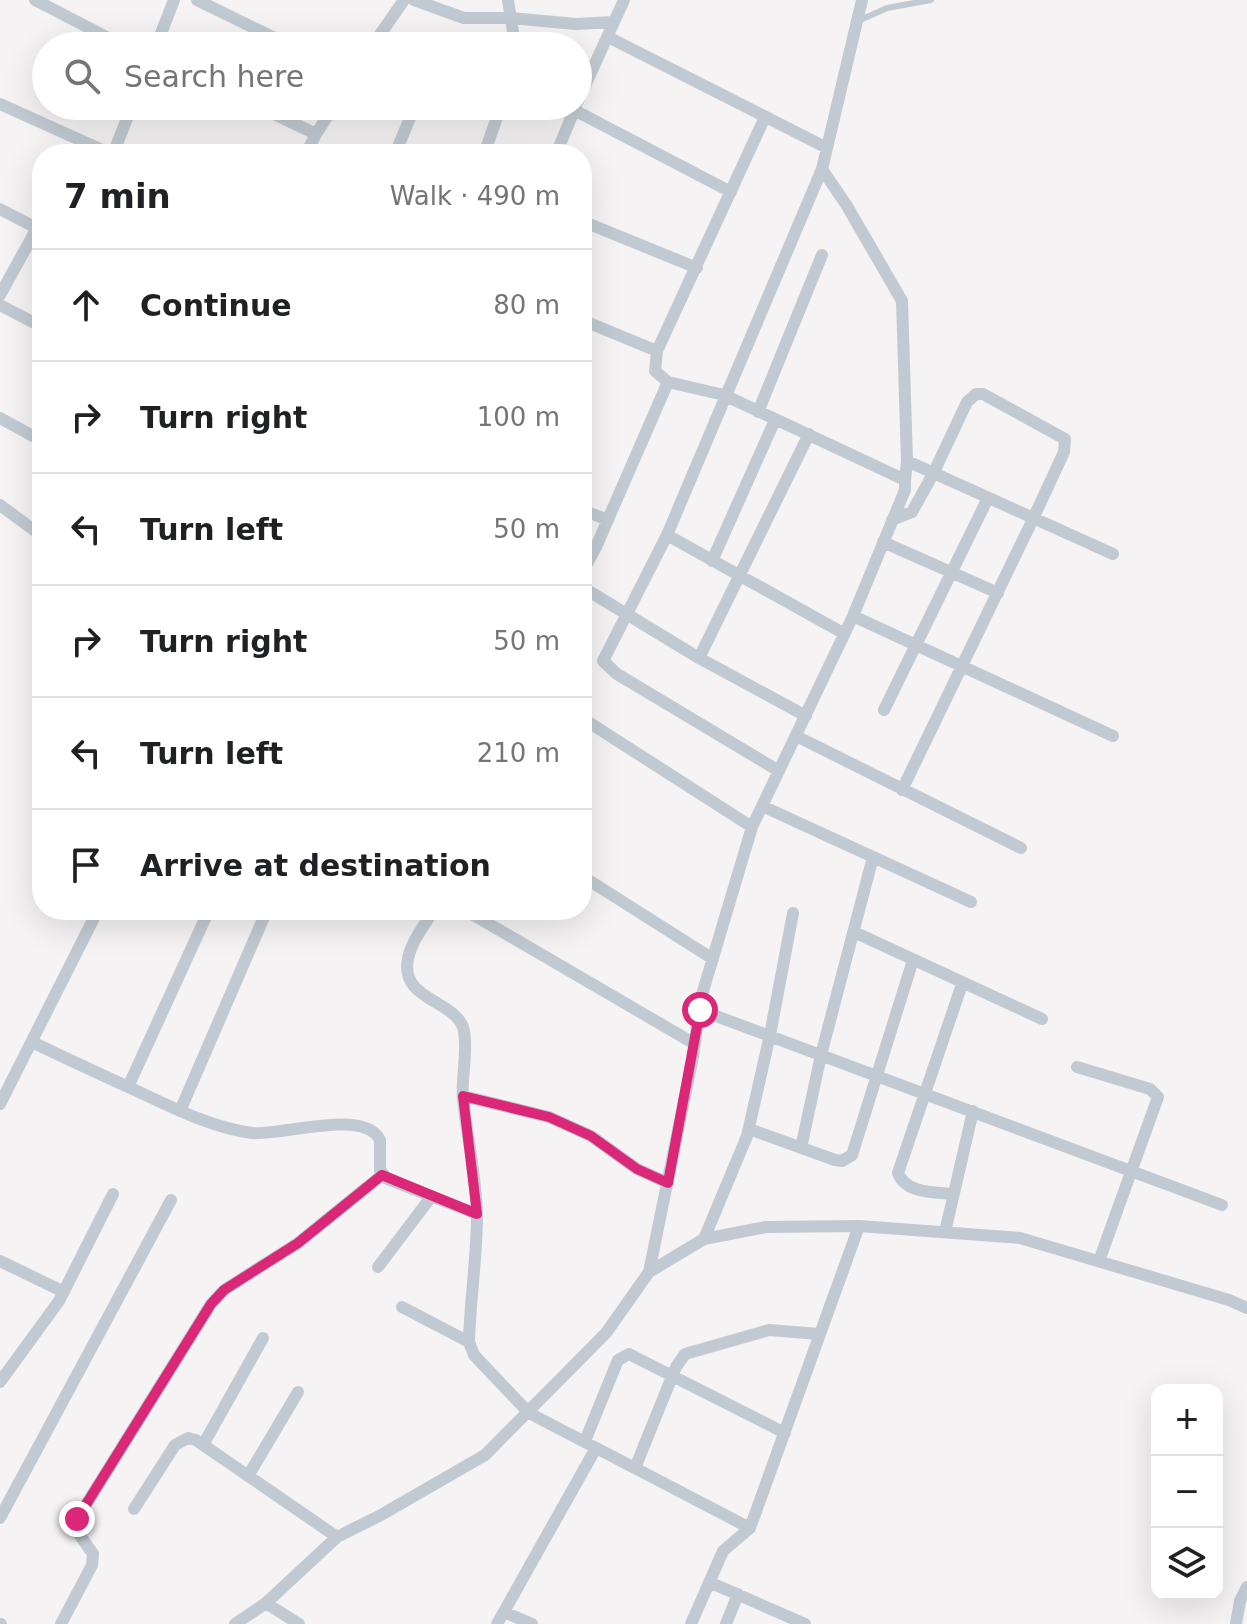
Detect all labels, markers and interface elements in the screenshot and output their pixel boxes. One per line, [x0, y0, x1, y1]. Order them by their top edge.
search box [32, 32, 592, 120]
icon: search [60, 54, 104, 98]
text: Search here [124, 59, 304, 94]
text: 7 min [64, 176, 171, 216]
text: Walk · 490 m [390, 181, 560, 211]
icon: ahead [64, 283, 108, 327]
text: Continue [140, 288, 292, 323]
text: 80 m [493, 290, 560, 320]
icon: right [64, 395, 108, 439]
text: Turn right [140, 400, 307, 435]
text: 100 m [477, 402, 560, 432]
icon: left [64, 507, 108, 551]
text: Turn left [140, 512, 283, 547]
text: 50 m [493, 514, 560, 544]
icon: right [64, 619, 108, 663]
text: Turn right [140, 624, 307, 659]
text: 50 m [493, 626, 560, 656]
icon: left [64, 731, 108, 775]
text: Turn left [140, 736, 283, 771]
text: 210 m [477, 738, 560, 768]
icon: arrive [64, 843, 108, 887]
text: Arrive at destination [140, 848, 491, 883]
route start [682, 992, 718, 1028]
map controls [1151, 1384, 1223, 1600]
button: + [1151, 1384, 1223, 1456]
button: − [1151, 1456, 1223, 1528]
route end [59, 1501, 95, 1537]
button: layers [1151, 1528, 1223, 1600]

